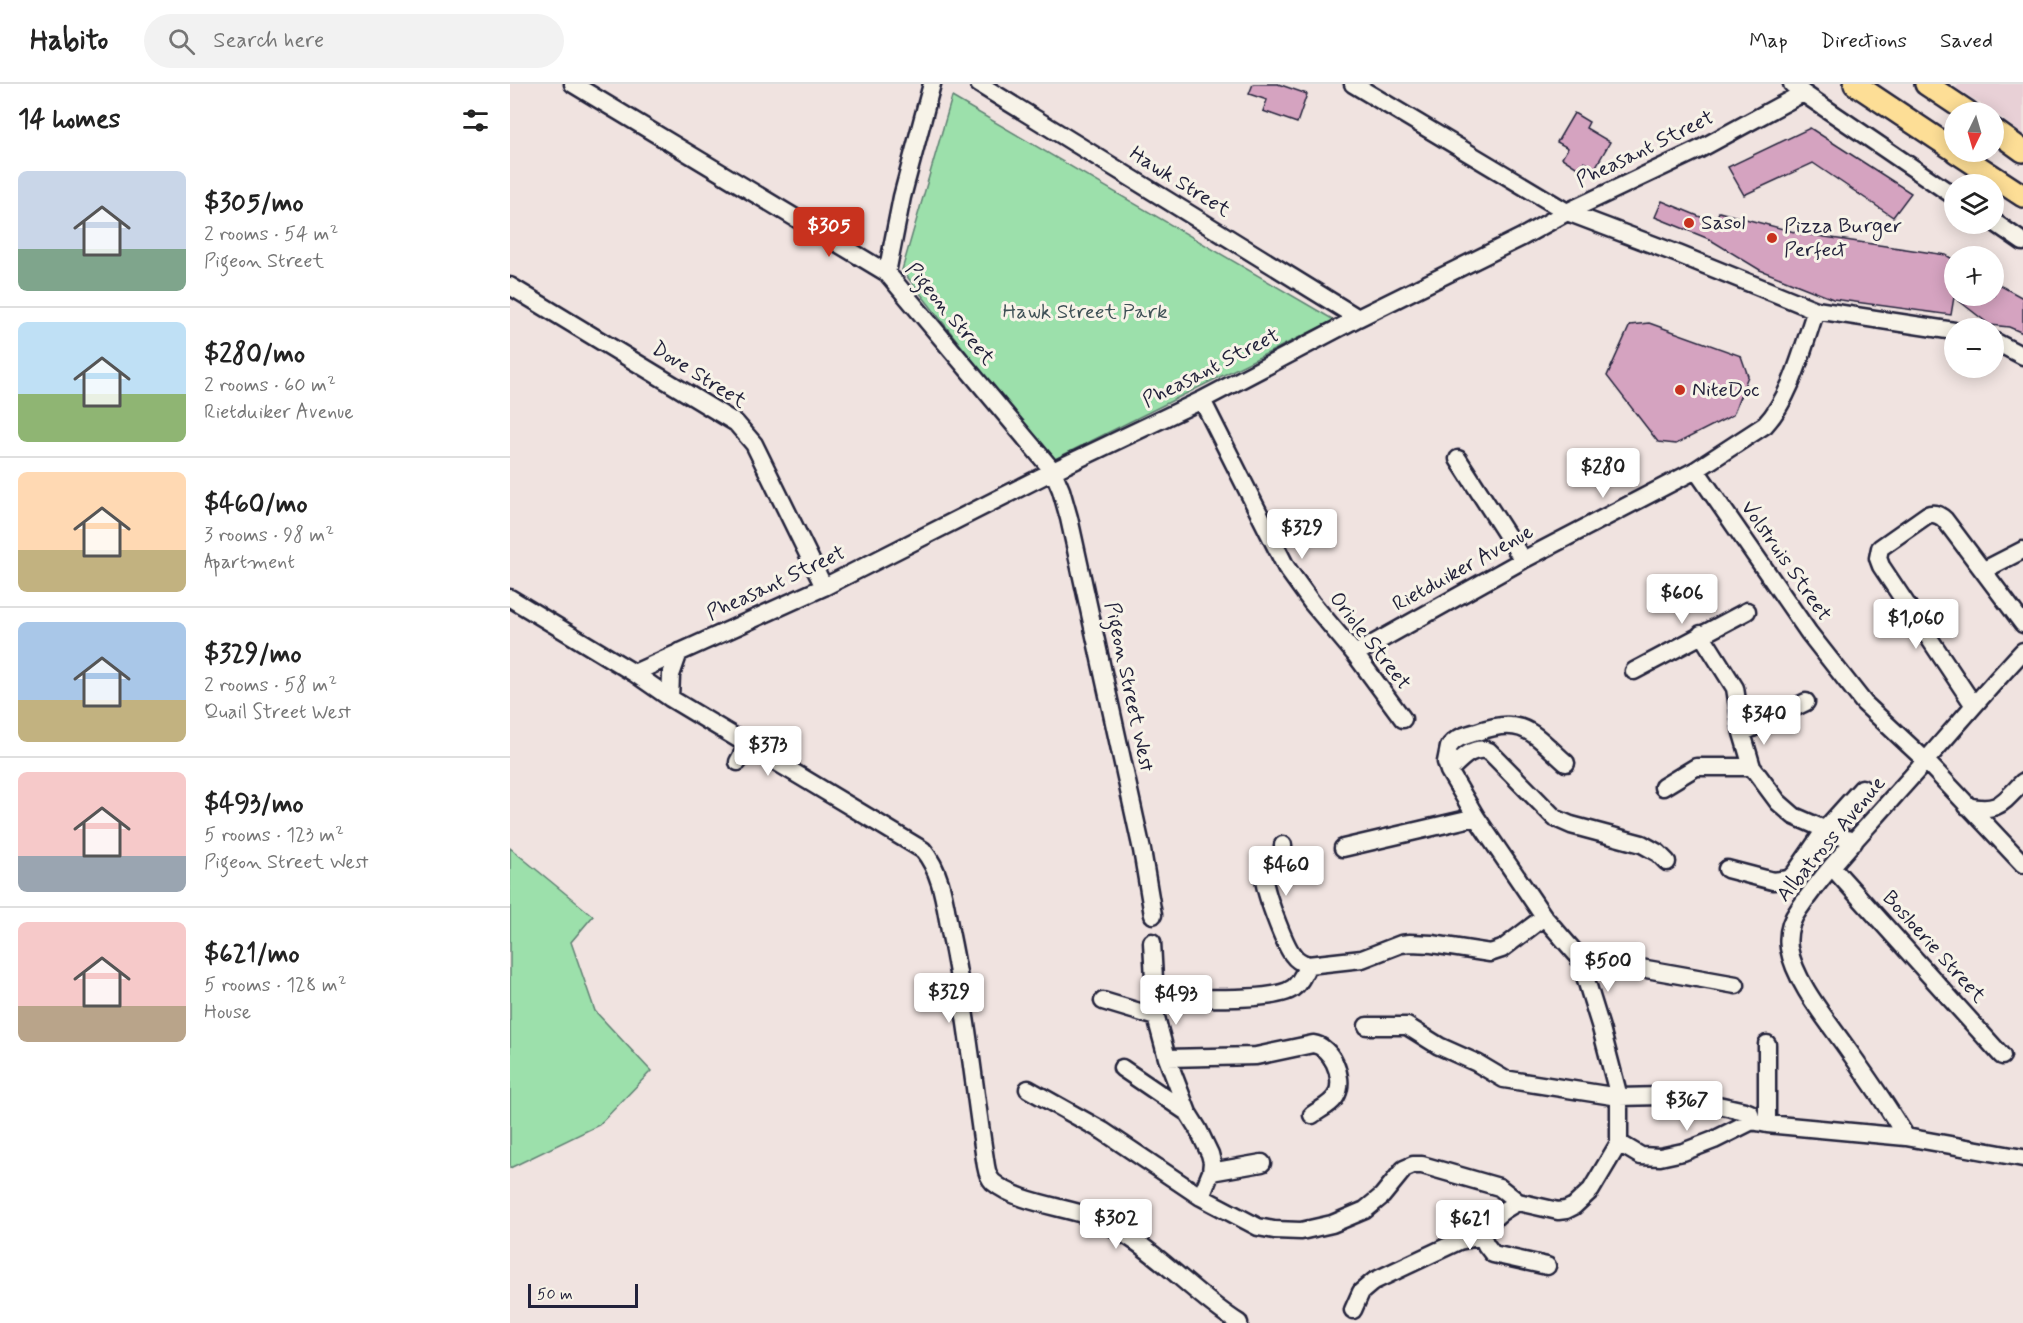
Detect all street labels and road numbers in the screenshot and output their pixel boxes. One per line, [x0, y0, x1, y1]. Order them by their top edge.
street label: Pheasant Street [1571, 103, 1719, 194]
street label: Hawk Street [1124, 140, 1236, 225]
street label: Pigeon Street [897, 257, 1002, 373]
street label: Pheasant Street [1138, 321, 1284, 415]
street label: Dove Street [646, 335, 752, 416]
street label: Volstruis Street [1734, 495, 1838, 627]
street label: Rietduiker Avenue [1387, 518, 1539, 618]
street label: Pheasant Street [702, 539, 850, 627]
street label: Oriole Street [1323, 586, 1417, 696]
street label: Pigeon Street West [1095, 600, 1161, 775]
street label: Albatross Avenue [1770, 770, 1892, 908]
street label: Bosloerie Street [1876, 885, 1993, 1010]

